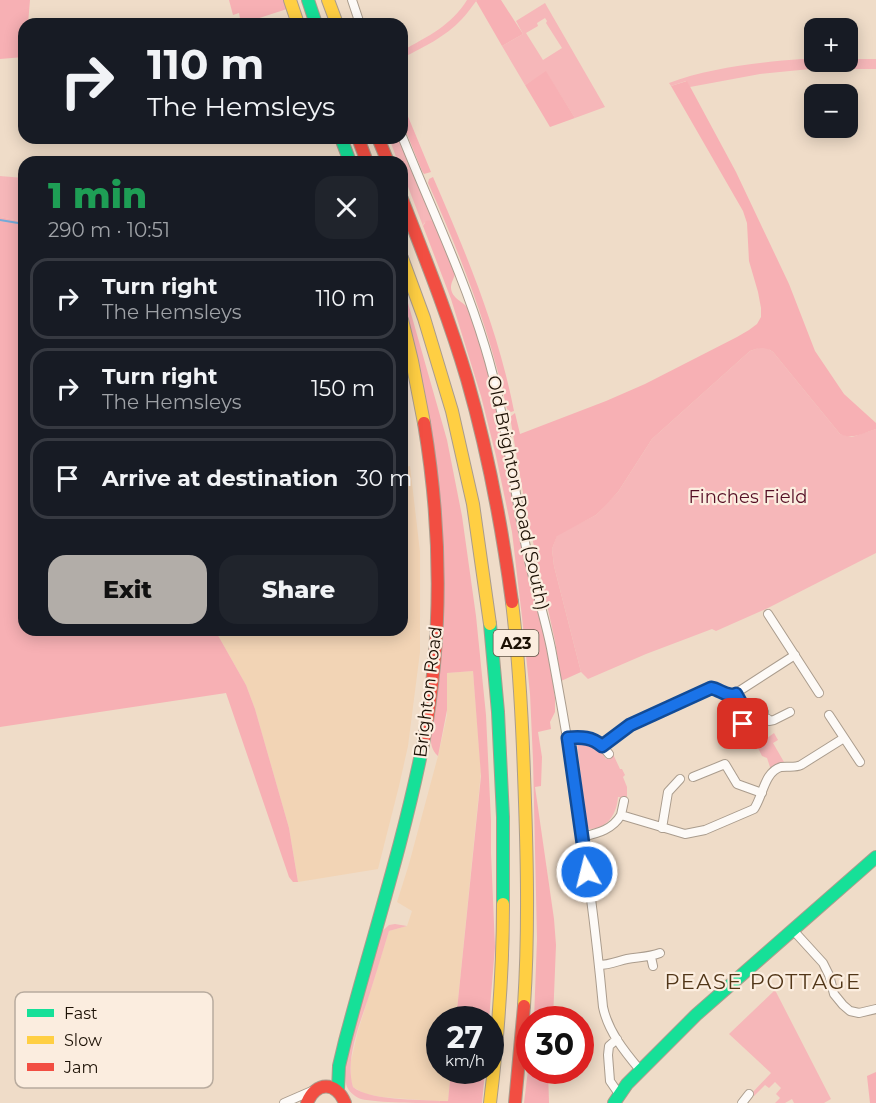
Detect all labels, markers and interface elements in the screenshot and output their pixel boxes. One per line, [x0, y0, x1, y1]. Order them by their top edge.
map controls [804, 18, 858, 138]
button: + [804, 18, 858, 72]
text: 110 m [147, 38, 264, 90]
icon: right [48, 42, 126, 120]
button: − [804, 84, 858, 138]
text: The Hemsleys [147, 90, 335, 123]
text: 1 min [48, 173, 147, 217]
button: close [315, 176, 378, 239]
text: 290 m · 10:51 [48, 218, 170, 242]
text: Turn right [102, 273, 217, 300]
icon: right [51, 282, 84, 315]
text: 110 m [315, 285, 375, 312]
text: The Hemsleys [102, 300, 241, 324]
text: Turn right [102, 363, 217, 390]
icon: right [51, 372, 84, 405]
street label: Old Brighton Road (South) [482, 374, 554, 612]
text: 150 m [311, 375, 375, 402]
text: The Hemsleys [102, 390, 241, 414]
icon: arrive [51, 462, 84, 495]
text: Arrive at destination [102, 465, 338, 492]
text: 30 m [356, 465, 412, 492]
park label: Finches Field [688, 486, 808, 508]
button: Exit [48, 555, 207, 624]
button: Share [219, 555, 378, 624]
street label: Brighton Road [409, 625, 447, 759]
road number: A23 [494, 630, 538, 656]
pin [717, 698, 768, 749]
icon: arrive [726, 707, 759, 740]
position arrow [555, 840, 619, 904]
district label: PEASE POTTAGE [664, 969, 862, 994]
legend [15, 992, 213, 1088]
text: Fast [64, 1004, 98, 1023]
speed limit sign: 30 [516, 1006, 594, 1084]
text: 27 [447, 1019, 483, 1056]
text: Slow [64, 1031, 102, 1050]
text: km/h [445, 1051, 485, 1070]
text: Jam [63, 1058, 98, 1077]

